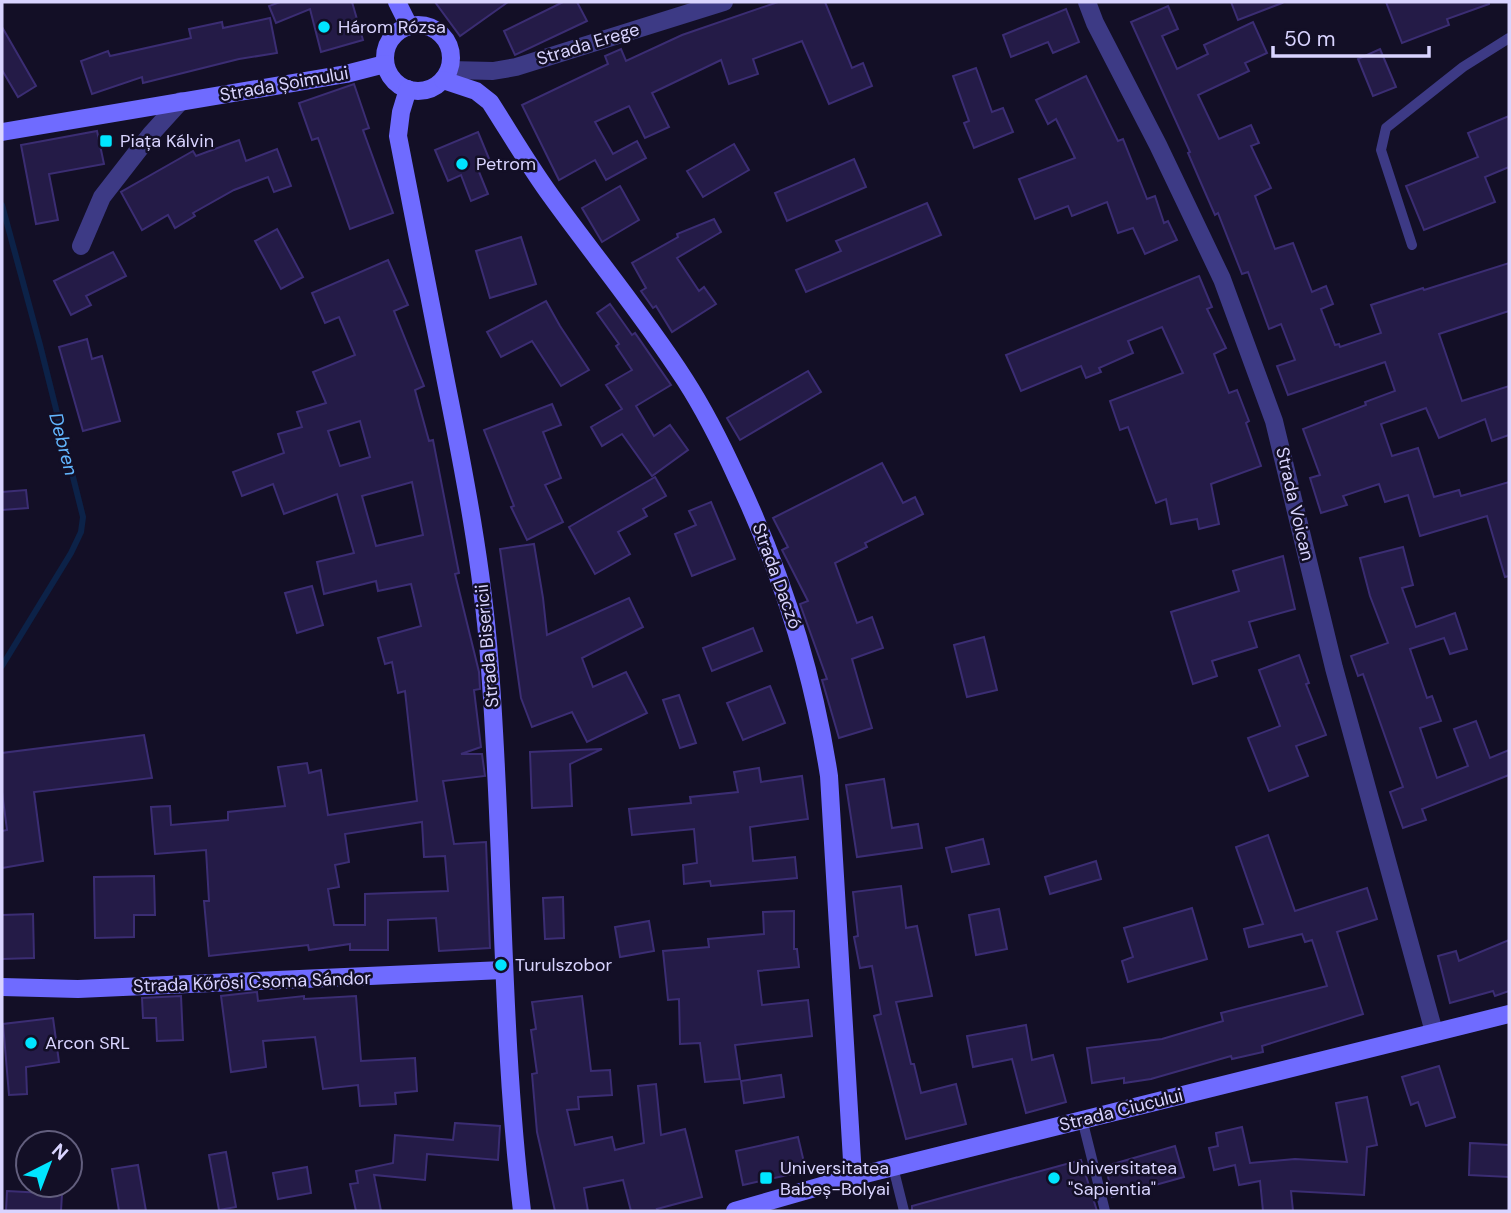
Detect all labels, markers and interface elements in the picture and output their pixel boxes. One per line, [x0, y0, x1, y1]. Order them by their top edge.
scale bar [1273, 14, 1429, 58]
place label: Három Rózsa [338, 15, 446, 39]
street label: Strada Erege [534, 17, 642, 71]
marker: Három Rózsa [316, 19, 332, 35]
text: 50 m [1284, 25, 1335, 53]
street label: Strada Șoimului [218, 61, 350, 107]
place label: Piața Kálvin [120, 129, 214, 153]
marker: Piața Kálvin [98, 133, 114, 149]
place label: Petrom [476, 152, 536, 176]
marker: Petrom [454, 156, 470, 172]
water label: Debren [43, 410, 84, 479]
street label: Strada Voican [1270, 445, 1320, 563]
street label: Strada Daczó [747, 520, 807, 632]
street label: Strada Bisericii [470, 583, 504, 709]
place label: Turulszobor [515, 953, 612, 977]
marker: Turulszobor [493, 957, 509, 973]
street label: Strada Kőrösi Csoma Sándor [133, 966, 372, 998]
place label: Arcon SRL [45, 1031, 130, 1055]
marker: Arcon SRL [23, 1035, 39, 1051]
street label: Strada Ciucului [1057, 1083, 1185, 1137]
north arrow [14, 1129, 84, 1199]
text: N [47, 1138, 74, 1166]
place label: Universitatea Babeș-Bolyai [780, 1156, 890, 1201]
place label: Universitatea "Sapientia" [1068, 1156, 1177, 1201]
marker: Universitatea Babeș-Bolyai [758, 1170, 774, 1186]
marker: Universitatea "Sapientia" [1046, 1170, 1062, 1186]

